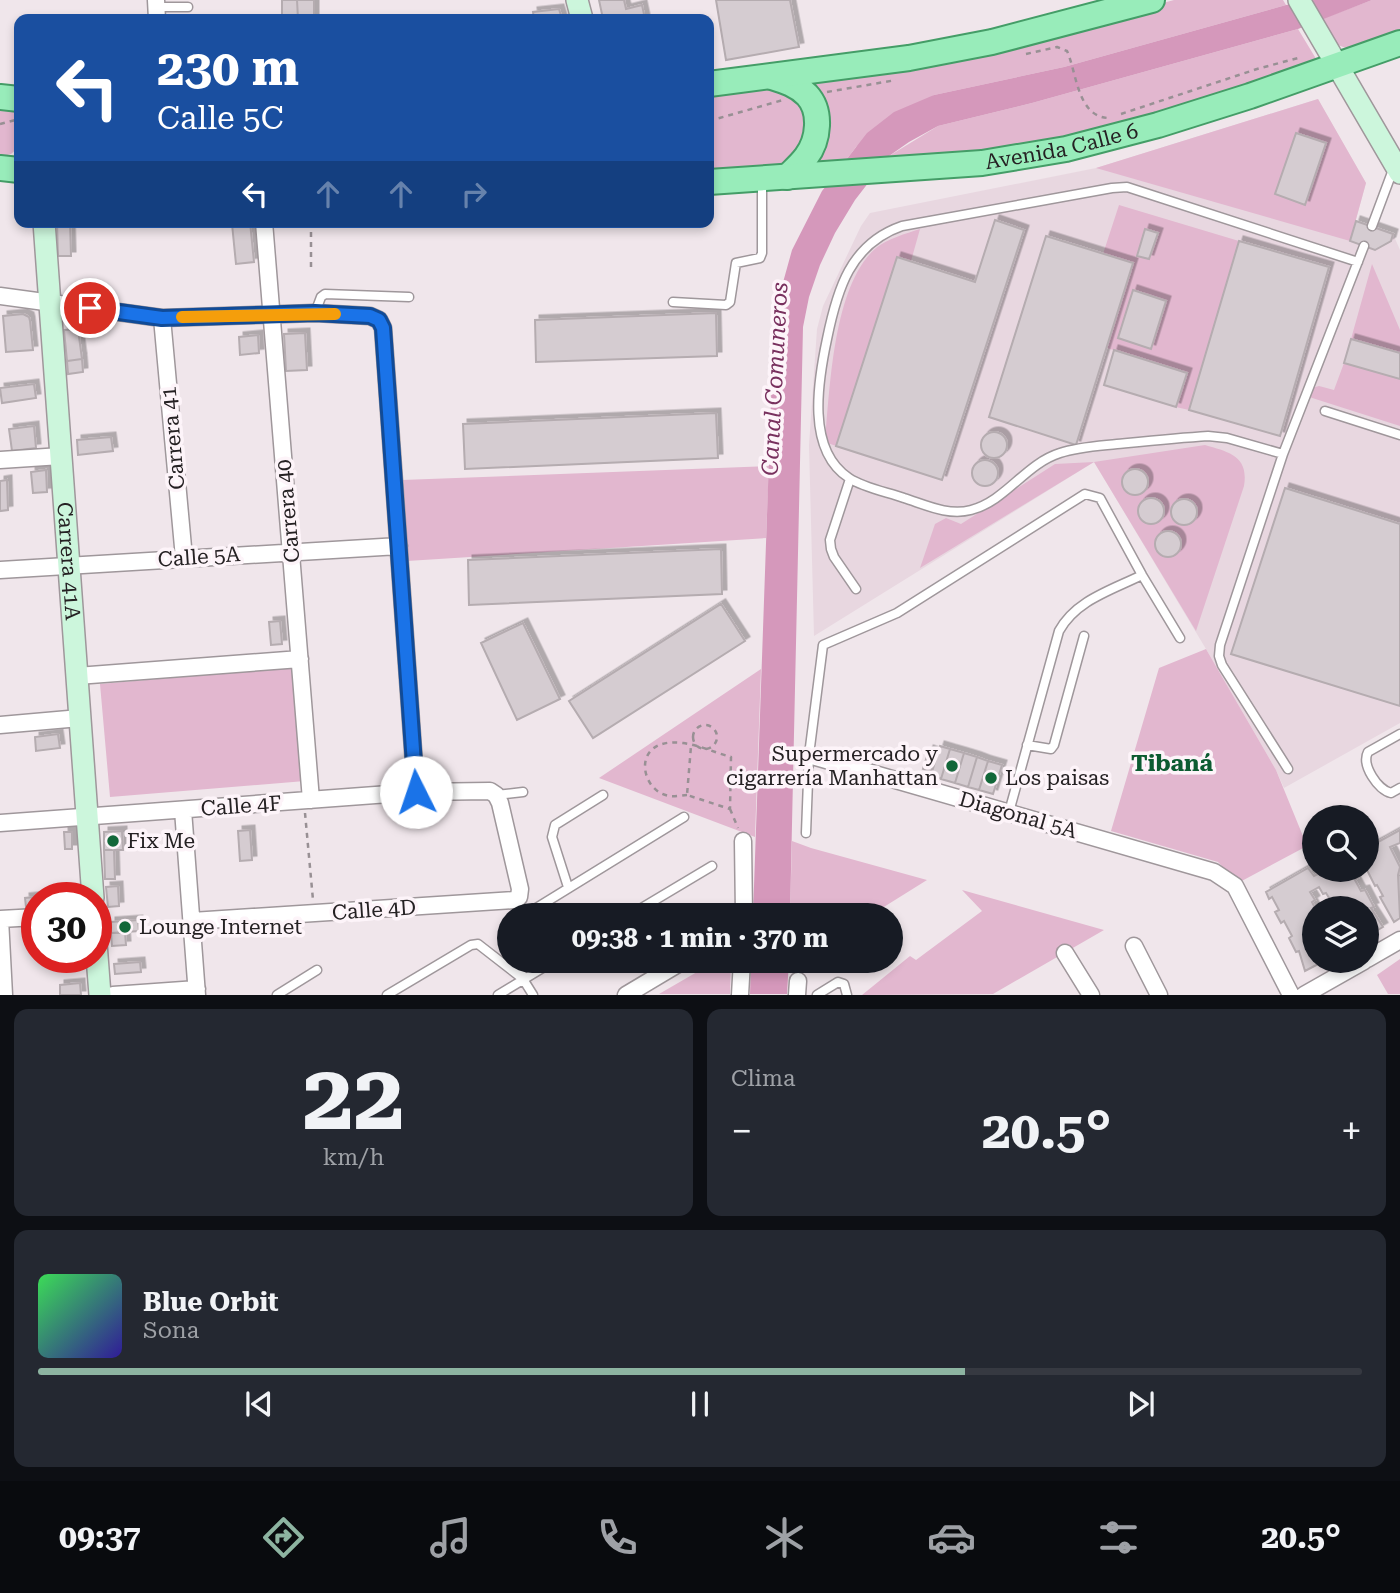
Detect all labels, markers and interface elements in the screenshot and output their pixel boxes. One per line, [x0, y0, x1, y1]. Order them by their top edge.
text: 230 m [157, 40, 299, 97]
icon: left [42, 42, 133, 133]
text: Calle 5C [157, 99, 284, 137]
street label: Avenida Calle 6 [983, 119, 1141, 174]
icon: left [236, 175, 274, 213]
icon: ahead [309, 175, 347, 213]
icon: ahead [382, 175, 420, 213]
icon: right [455, 175, 493, 213]
pin [60, 278, 120, 338]
water label: Canal Comuneros [756, 281, 794, 477]
icon: arrive [71, 289, 109, 327]
street label: Carrera 41 [157, 385, 189, 491]
street label: Carrera 40 [272, 458, 304, 564]
street label: Carrera 41A [52, 501, 85, 621]
street label: Calle 5A [157, 542, 241, 572]
place label: Supermercado y cigarrería Manhattan [726, 742, 939, 790]
district label: Tibaná [1131, 750, 1213, 777]
position arrow [379, 755, 453, 829]
marker: Supermercado y cigarrería Manhattan [944, 758, 960, 774]
place label: Los paisas [1005, 766, 1109, 790]
marker: Los paisas [983, 770, 999, 786]
street label: Diagonal 5A [956, 787, 1080, 843]
street label: Calle 4F [200, 791, 282, 821]
map controls [1302, 805, 1379, 973]
button: search [1302, 805, 1379, 882]
place label: Fix Me [127, 829, 195, 853]
marker: Fix Me [105, 833, 121, 849]
speed limit sign: 30 [21, 882, 112, 973]
street label: Calle 4D [331, 895, 417, 925]
button: layers [1302, 896, 1379, 973]
place label: Lounge Internet [139, 915, 302, 939]
marker: Lounge Internet [117, 919, 133, 935]
text: 09:38 · 1 min · 370 m [572, 923, 828, 953]
text: 22 [303, 1045, 404, 1151]
text: Clima [731, 1065, 795, 1092]
text: 20.5° [982, 1100, 1111, 1161]
text: − [731, 1109, 752, 1153]
text: + [1341, 1109, 1362, 1153]
text: km/h [323, 1144, 384, 1171]
text: Blue Orbit [143, 1287, 279, 1317]
text: Sona [143, 1317, 199, 1344]
icon: previous [240, 1385, 278, 1423]
icon: pause [681, 1385, 719, 1423]
icon: next [1122, 1385, 1160, 1423]
icon: directions [259, 1513, 308, 1562]
icon: music [426, 1513, 475, 1562]
icon: phone [593, 1513, 642, 1562]
icon: climate [760, 1513, 809, 1562]
icon: car [927, 1513, 976, 1562]
icon: filters [1094, 1513, 1143, 1562]
text: 09:37 [59, 1518, 141, 1556]
text: 20.5° [1261, 1518, 1341, 1556]

